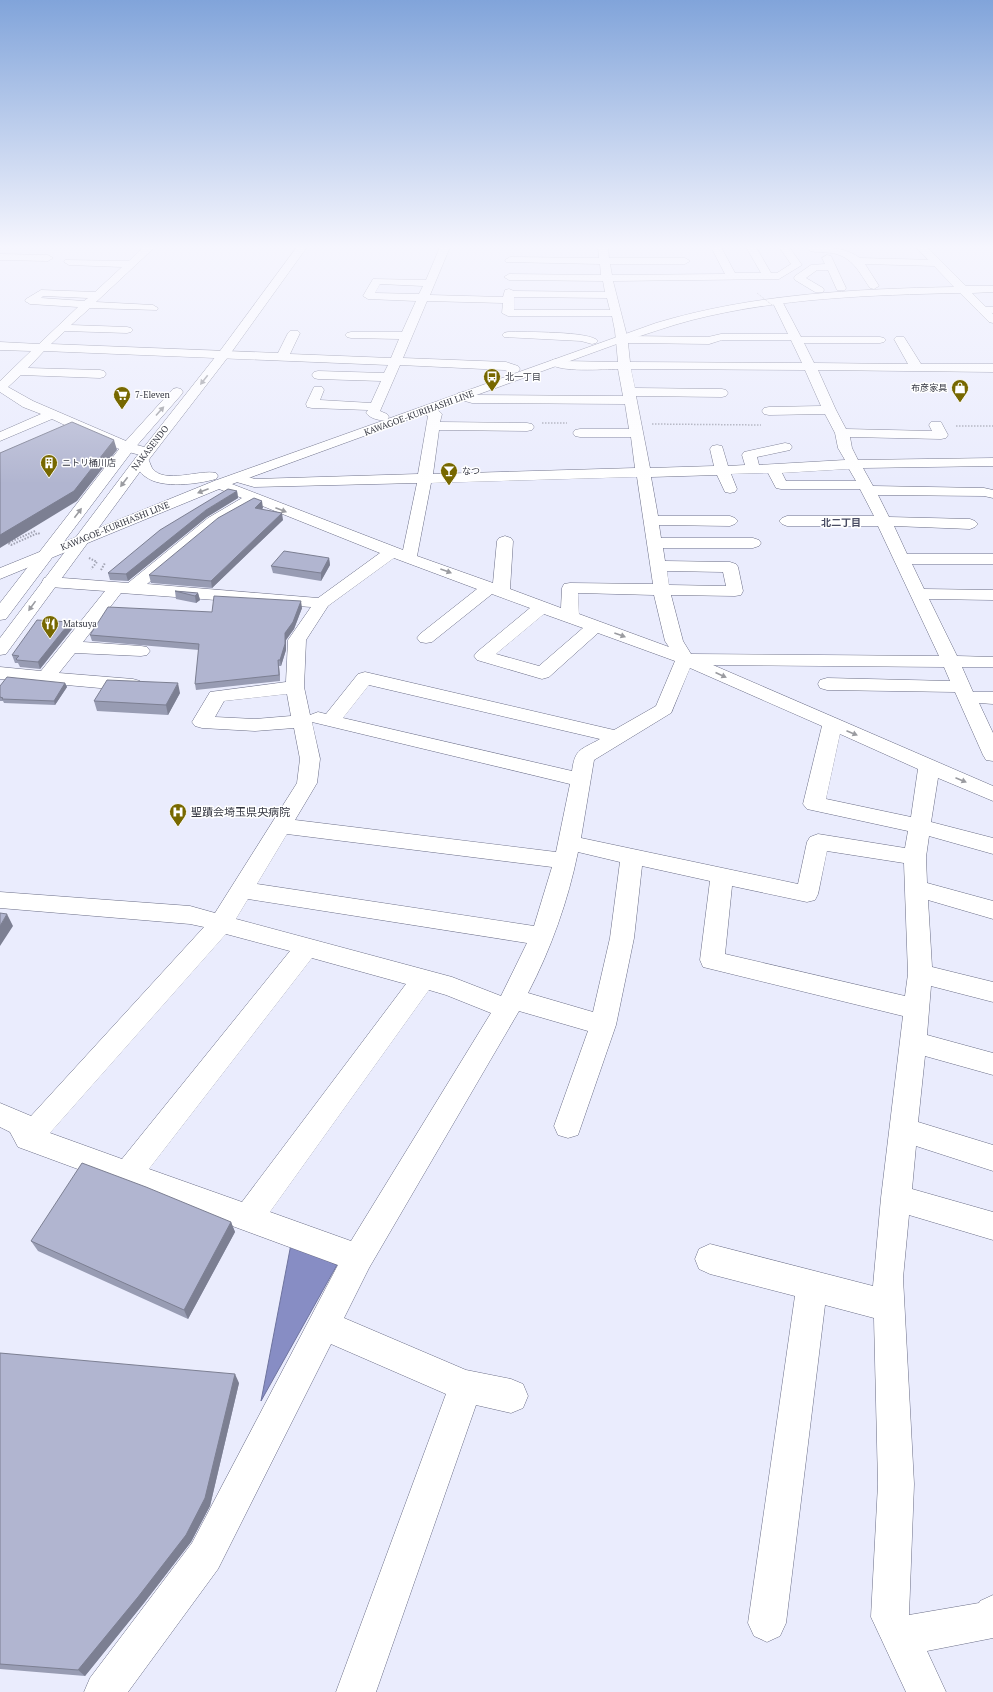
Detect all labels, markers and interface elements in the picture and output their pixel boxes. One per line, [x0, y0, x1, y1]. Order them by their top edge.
bus stop icon: 北一丁目 [482, 367, 502, 392]
place label: 北一丁目 [505, 371, 541, 383]
one-way arrow [200, 374, 208, 385]
shop icon: 布彦家具 [950, 378, 970, 403]
place label: 布彦家具 [911, 382, 947, 394]
supermarket icon: 7-Eleven [112, 385, 132, 410]
street label: KAWAGOE-KURIHASHI LINE [362, 387, 476, 439]
place label: 7-Eleven [135, 389, 170, 401]
one-way arrow [155, 406, 164, 417]
street label: NAKASENDO [129, 423, 172, 473]
building icon: ニトリ桶川店 [39, 453, 59, 478]
place label: ニトリ桶川店 [62, 457, 116, 469]
bar icon: なつ [439, 461, 459, 486]
place label: なつ [462, 465, 480, 477]
one-way arrow [120, 477, 128, 488]
one-way arrow [196, 488, 208, 494]
street label: KAWAGOE-KURIHASHI LINE [59, 499, 171, 553]
one-way arrow [74, 507, 83, 518]
one-way arrow [276, 507, 288, 513]
district label: 北二丁目 [821, 516, 861, 529]
one-way arrow [440, 568, 452, 574]
one-way arrow [29, 601, 37, 611]
restaurant icon: Matsuya [40, 614, 60, 639]
place label: Matsuya [63, 618, 97, 630]
one-way arrow [614, 632, 626, 638]
one-way arrow [715, 672, 726, 678]
one-way arrow [847, 730, 858, 736]
one-way arrow [956, 777, 967, 783]
hospital icon: 聖蹟会埼玉県央病院 [168, 802, 188, 827]
place label: 聖蹟会埼玉県央病院 [191, 805, 290, 819]

